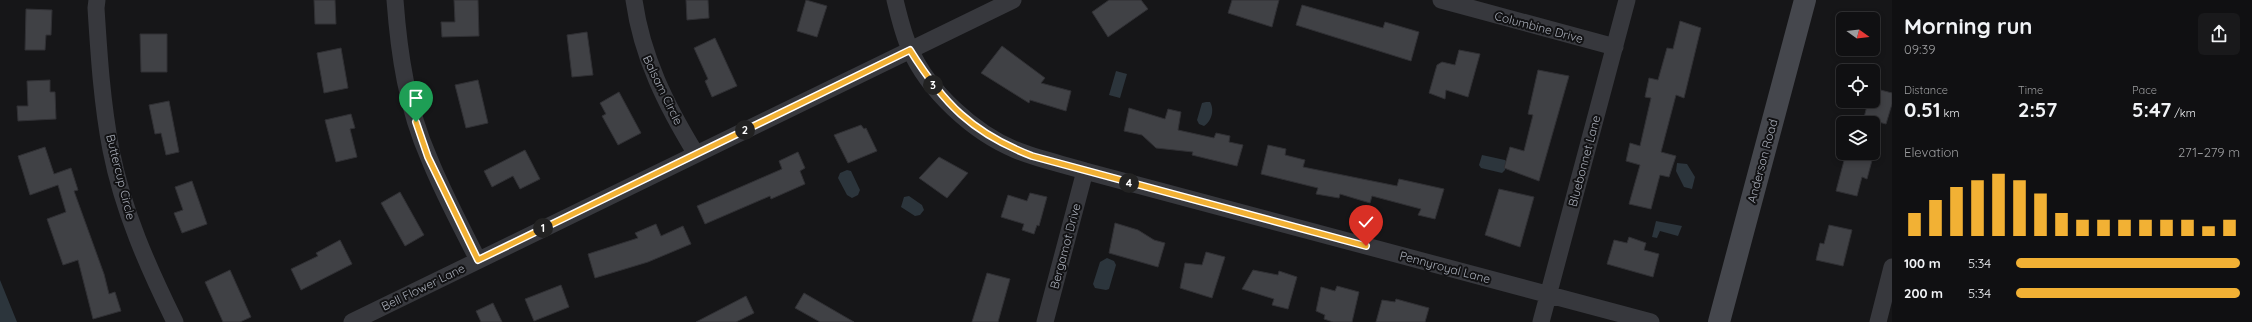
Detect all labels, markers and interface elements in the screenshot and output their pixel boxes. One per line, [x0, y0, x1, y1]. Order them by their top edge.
street label: Columbine Drive [1493, 8, 1585, 46]
north arrow [1836, 12, 1880, 56]
map controls [1836, 12, 1880, 160]
text: Morning run [1904, 12, 2032, 40]
button: share [2198, 13, 2240, 55]
text: 09:39 [1904, 41, 1936, 57]
street label: Balsam Circle [640, 53, 686, 127]
button: locate [1836, 64, 1880, 108]
pin: 3 [923, 75, 943, 95]
text: 3 [930, 78, 936, 92]
pin [399, 81, 433, 122]
text: Distance [1904, 83, 1948, 97]
text: Time [2018, 83, 2043, 97]
text: Pace [2132, 83, 2157, 97]
icon: arrive [405, 87, 427, 109]
text: 0.51 [1904, 97, 1941, 122]
text: 2:57 [2018, 97, 2057, 122]
text: 5:47 [2132, 97, 2171, 122]
text: km [1941, 106, 1959, 120]
text: /km [2171, 106, 2196, 120]
street label: Bluebonnet Lane [1565, 113, 1603, 208]
button: layers [1836, 116, 1880, 160]
street label: Anderson Road [1744, 117, 1780, 205]
pin: 2 [735, 120, 755, 140]
text: 2 [742, 123, 748, 137]
street label: Buttercup Circle [103, 133, 139, 222]
text: Elevation [1904, 144, 1959, 160]
text: 271–279 m [2178, 144, 2240, 160]
pin: 4 [1119, 173, 1139, 193]
text: 4 [1126, 176, 1132, 190]
street label: Bergamot Drive [1046, 201, 1084, 291]
pin [1349, 205, 1383, 246]
icon: check [1355, 211, 1377, 233]
pin: 1 [533, 218, 553, 238]
text: 1 [541, 221, 545, 235]
street label: Pennyroyal Lane [1398, 248, 1492, 286]
text: 100 m [1904, 255, 1941, 271]
text: 5:34 [1968, 255, 1991, 271]
street label: Bell Flower Lane [379, 260, 467, 314]
text: 200 m [1904, 285, 1943, 301]
text: 5:34 [1968, 285, 1991, 301]

